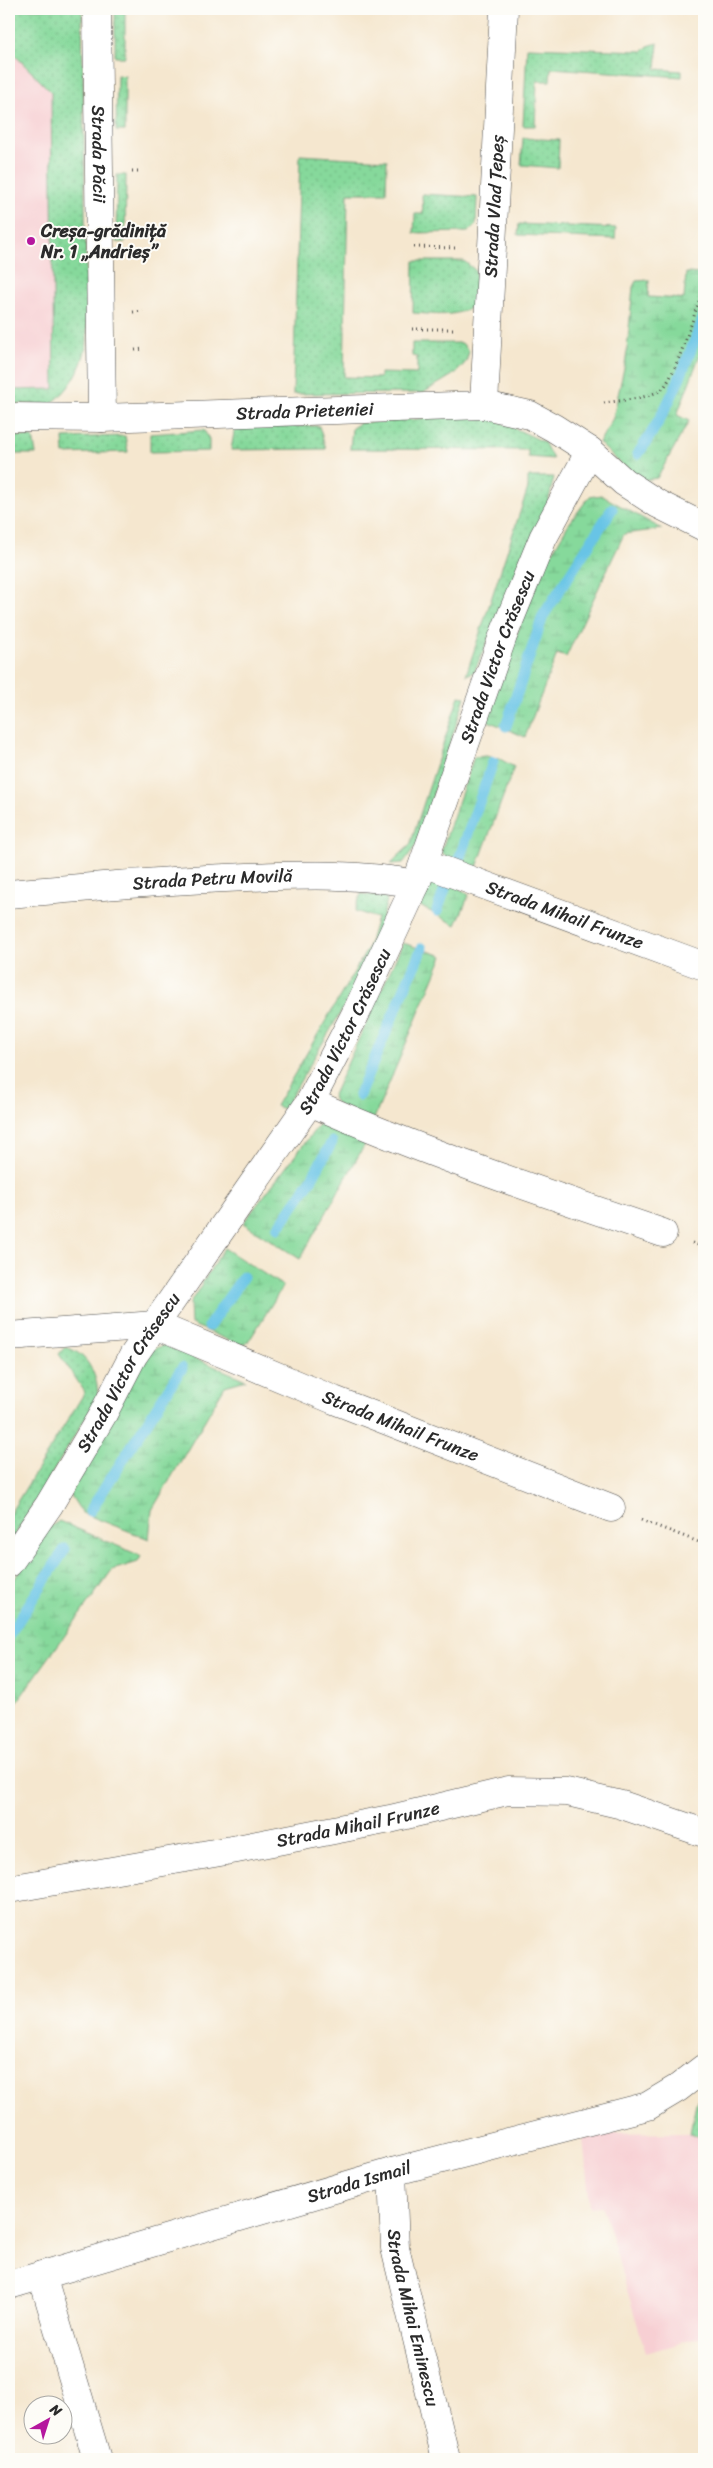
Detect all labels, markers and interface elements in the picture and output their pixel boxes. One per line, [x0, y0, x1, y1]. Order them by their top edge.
street label: Strada Păcii [82, 105, 115, 204]
street label: Strada Vlad Țepeș [474, 133, 514, 278]
place label: Creșa-grădiniță Nr. 1 „Andrieș” [40, 215, 167, 268]
marker: Creșa-grădiniță Nr. 1 „Andrieș” [25, 235, 37, 247]
street label: Strada Prieteniei [236, 393, 375, 429]
street label: Strada Victor Crăsescu [451, 565, 544, 748]
street label: Strada Petru Movilă [131, 860, 294, 900]
street label: Strada Mihail Frunze [481, 871, 648, 958]
street label: Strada Victor Crăsescu [290, 942, 400, 1121]
street label: Strada Victor Crăsescu [67, 1285, 189, 1459]
street label: Strada Mihail Frunze [317, 1381, 484, 1471]
street label: Strada Mihail Frunze [274, 1792, 443, 1857]
street label: Strada Ismail [303, 2151, 416, 2212]
street label: Strada Mihai Eminescu [378, 2229, 449, 2410]
north arrow [22, 2396, 72, 2446]
text: N [43, 2397, 68, 2423]

